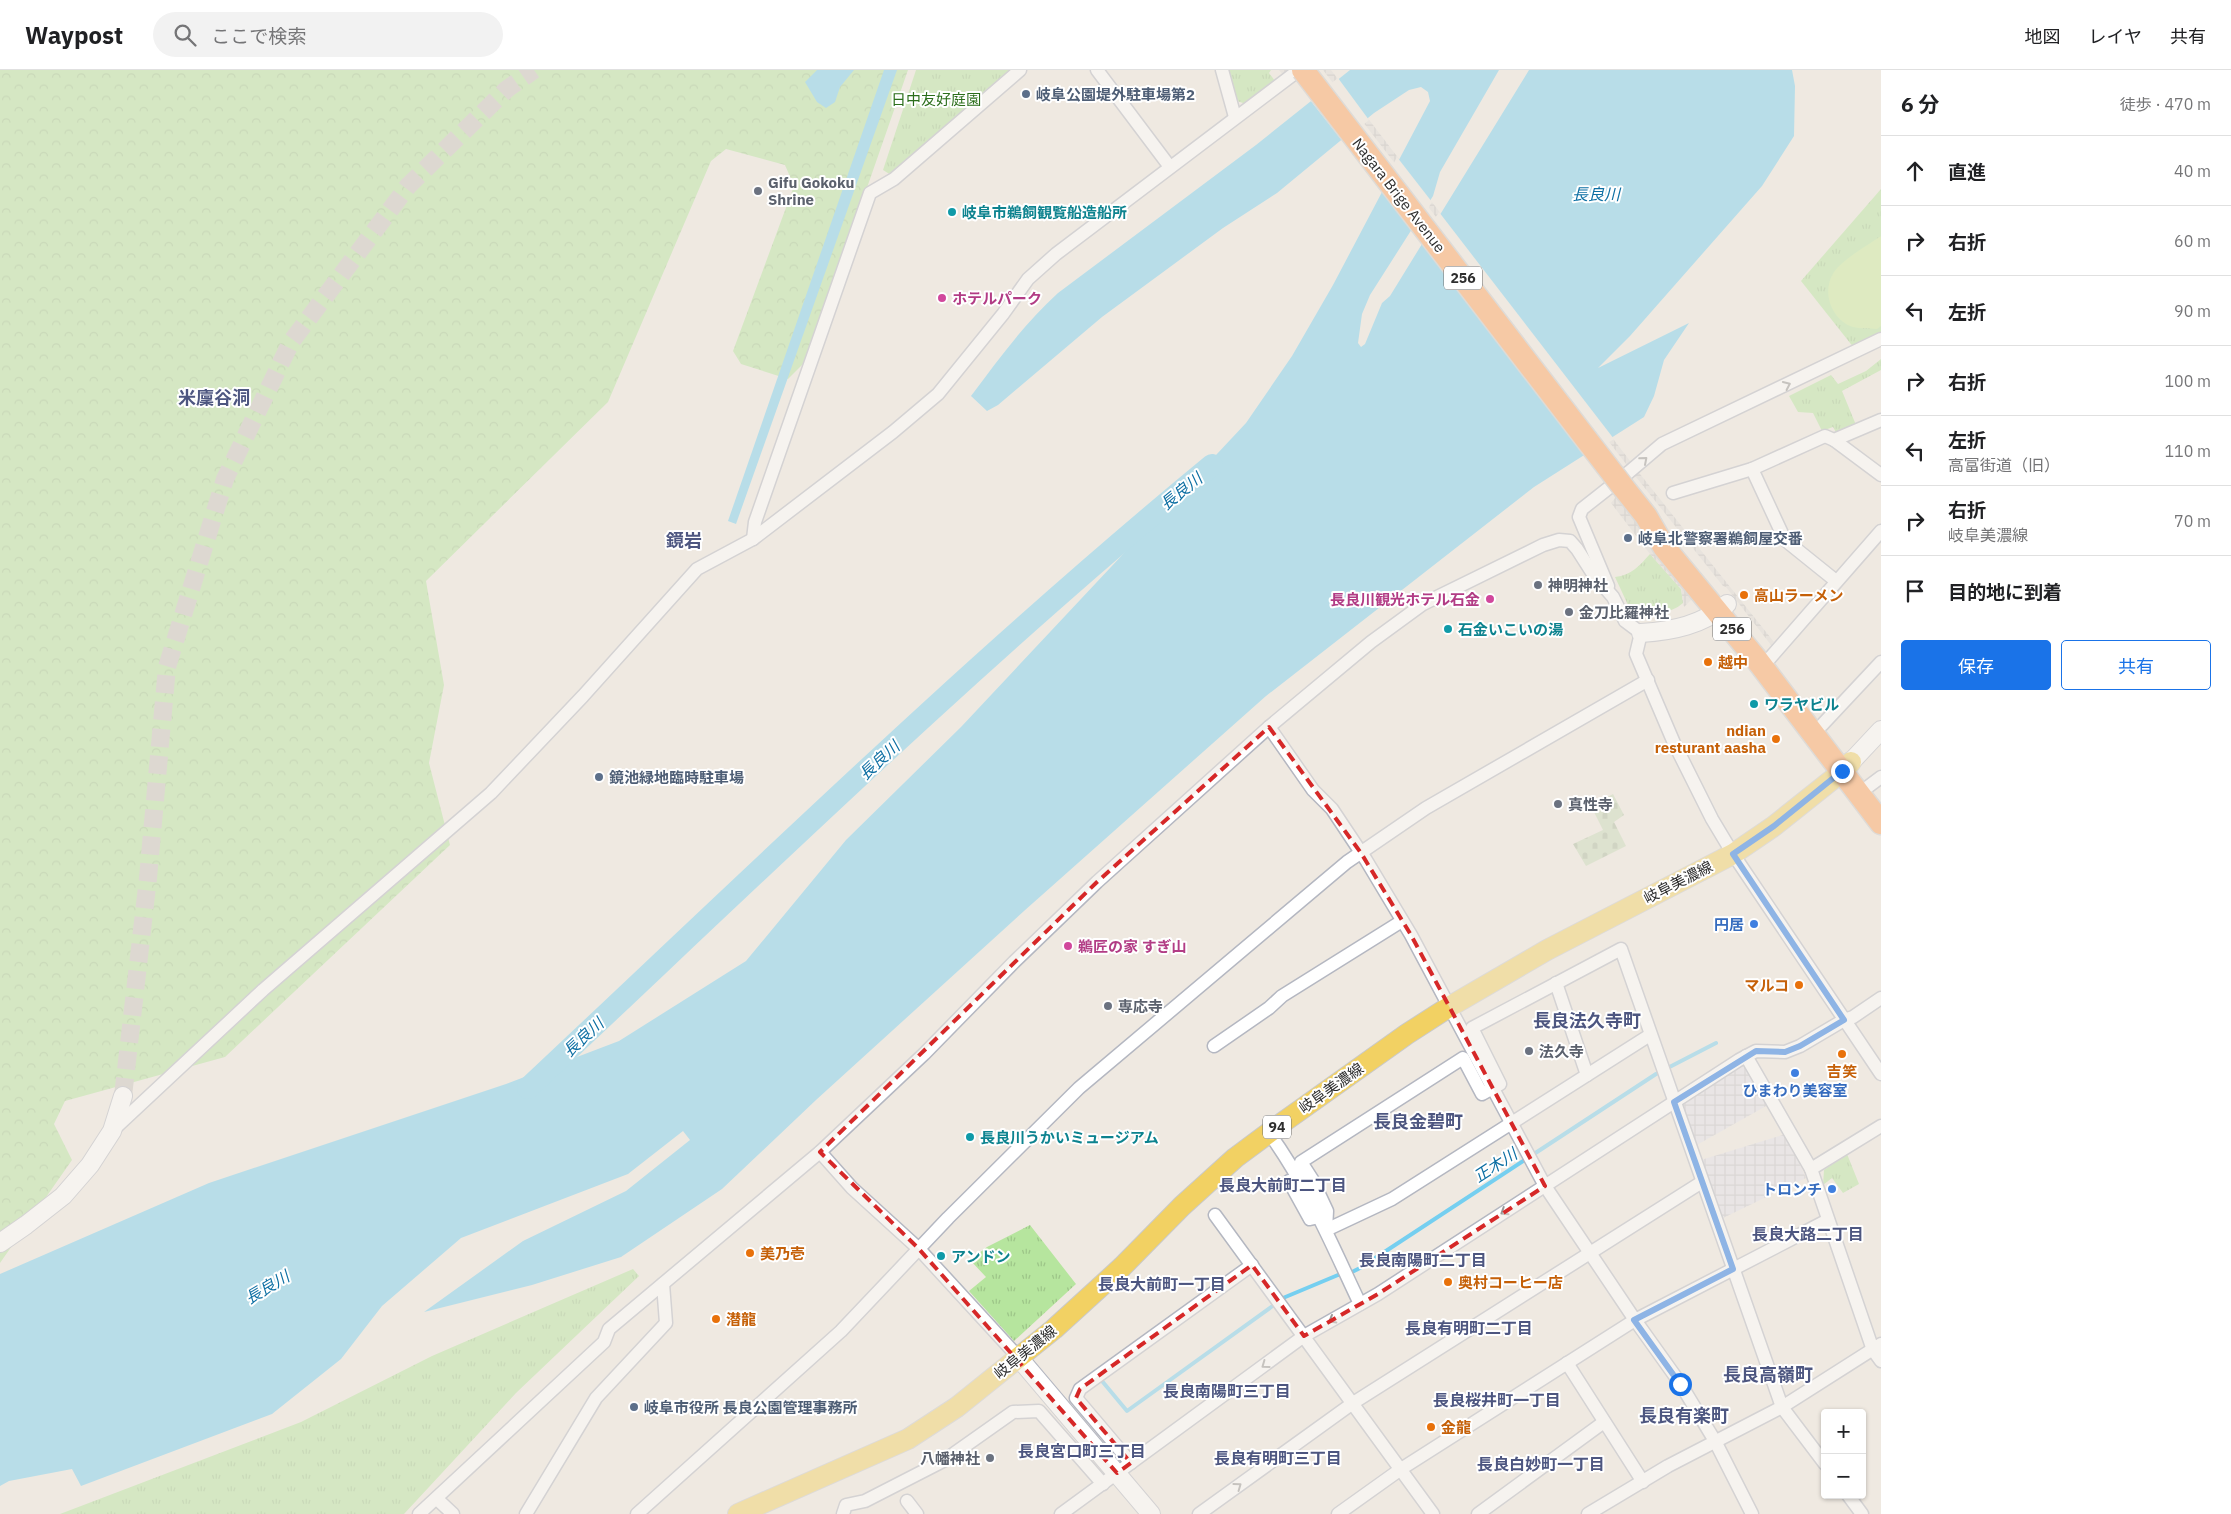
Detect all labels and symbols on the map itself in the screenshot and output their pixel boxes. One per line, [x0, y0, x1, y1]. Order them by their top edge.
place label: 岐阜公園堤外駐車場第2 [1036, 85, 1195, 104]
marker: 岐阜公園堤外駐車場第2 [1020, 88, 1032, 100]
park label: 日中友好庭園 [891, 90, 981, 109]
street label: Nagara Brige Avenue [1348, 134, 1450, 256]
place label: Gifu Gokoku Shrine [768, 173, 854, 209]
water label: 長良川 [1572, 184, 1622, 204]
marker: Gifu Gokoku Shrine [752, 185, 764, 197]
place label: 岐阜市鵜飼観覧船造船所 [962, 203, 1127, 222]
marker: 岐阜市鵜飼観覧船造船所 [946, 206, 958, 218]
road number: 256 [1444, 267, 1482, 290]
place label: ホテルパーク [952, 289, 1042, 308]
marker: ホテルパーク [936, 292, 948, 304]
one-way arrow [1782, 380, 1791, 391]
district label: 米廩谷洞 [178, 386, 250, 409]
one-way arrow [1638, 457, 1647, 466]
water label: 長良川 [1156, 467, 1207, 514]
district label: 鏡岩 [665, 529, 702, 552]
place label: 岐阜北警察署鵜飼屋交番 [1638, 529, 1803, 548]
marker: 岐阜北警察署鵜飼屋交番 [1622, 532, 1634, 544]
place label: 神明神社 [1547, 576, 1608, 595]
marker: 神明神社 [1532, 579, 1544, 591]
place label: 高山ラーメン [1754, 586, 1843, 605]
marker: 高山ラーメン [1738, 589, 1750, 601]
place label: 長良川観光ホテル石金 [1330, 590, 1480, 609]
marker: 長良川観光ホテル石金 [1484, 593, 1496, 605]
place label: 金刀比羅神社 [1579, 603, 1669, 622]
marker: 金刀比羅神社 [1563, 606, 1575, 618]
road number: 256 [1713, 618, 1751, 640]
place label: 石金いこいの湯 [1458, 620, 1563, 639]
marker: 石金いこいの湯 [1442, 623, 1454, 635]
place label: 越中 [1718, 653, 1748, 672]
marker: 越中 [1702, 656, 1714, 668]
place label: ワラヤビル [1764, 695, 1839, 714]
marker: ワラヤビル [1748, 698, 1760, 710]
place label: ndian resturant aasha [1655, 721, 1766, 757]
marker: ndian resturant aasha [1770, 733, 1782, 745]
water label: 長良川 [855, 735, 905, 784]
route end [1831, 760, 1854, 783]
place label: 鏡池緑地臨時駐車場 [609, 768, 744, 787]
marker: 鏡池緑地臨時駐車場 [593, 771, 605, 783]
place label: 真性寺 [1568, 795, 1613, 814]
marker: 真性寺 [1552, 798, 1564, 810]
street label: 岐阜美濃線 [1640, 857, 1716, 907]
place label: 円居 [1714, 915, 1744, 934]
marker: 円居 [1748, 918, 1760, 930]
place label: 鵜匠の家 すぎ山 [1078, 937, 1187, 956]
marker: 鵜匠の家 すぎ山 [1062, 940, 1074, 952]
place label: マルコ [1744, 976, 1789, 995]
marker: マルコ [1793, 979, 1805, 991]
place label: 専応寺 [1118, 997, 1163, 1016]
marker: 専応寺 [1102, 1000, 1114, 1012]
district label: 長良法久寺町 [1533, 1009, 1641, 1032]
water label: 長良川 [559, 1012, 609, 1061]
place label: 法久寺 [1539, 1042, 1584, 1061]
marker: 法久寺 [1523, 1045, 1535, 1057]
marker: 吉笑 [1836, 1048, 1848, 1060]
street label: 岐阜美濃線 [1295, 1059, 1367, 1117]
place label: 吉笑 [1827, 1062, 1857, 1081]
marker: ひまわり美容室 [1789, 1067, 1801, 1079]
place label: ひまわり美容室 [1742, 1081, 1848, 1100]
district label: 長良金碧町 [1373, 1110, 1463, 1133]
road number: 94 [1263, 1116, 1291, 1138]
place label: 長良川うかいミュージアム [980, 1128, 1159, 1147]
marker: 長良川うかいミュージアム [964, 1131, 976, 1143]
water label: 正木川 [1469, 1142, 1522, 1186]
district label: 長良大前町二丁目 [1219, 1175, 1347, 1195]
place label: トロンチ [1762, 1180, 1822, 1199]
marker: トロンチ [1826, 1183, 1838, 1195]
one-way arrow [1501, 1206, 1510, 1216]
district label: 長良大路二丁目 [1752, 1224, 1864, 1244]
place label: 美乃壱 [760, 1244, 805, 1263]
marker: 美乃壱 [744, 1247, 756, 1259]
place label: アンドン [951, 1247, 1010, 1266]
marker: アンドン [935, 1250, 947, 1262]
district label: 長良南陽町二丁目 [1359, 1250, 1487, 1270]
water label: 長良川 [241, 1265, 294, 1308]
place label: 奥村コーヒー店 [1458, 1273, 1563, 1292]
district label: 長良大前町一丁目 [1098, 1274, 1226, 1294]
marker: 奥村コーヒー店 [1442, 1276, 1454, 1288]
place label: 潜龍 [726, 1310, 756, 1329]
marker: 潜龍 [710, 1313, 722, 1325]
one-way arrow [1329, 1314, 1338, 1324]
district label: 長良有明町二丁目 [1405, 1318, 1533, 1338]
street label: 岐阜美濃線 [990, 1321, 1060, 1383]
one-way arrow [1261, 1359, 1271, 1368]
district label: 長良高嶺町 [1723, 1363, 1813, 1386]
route start [1669, 1373, 1692, 1396]
district label: 長良南陽町三丁目 [1163, 1381, 1291, 1401]
district label: 長良桜井町一丁目 [1433, 1390, 1561, 1410]
place label: 岐阜市役所 長良公園管理事務所 [644, 1398, 858, 1417]
marker: 岐阜市役所 長良公園管理事務所 [628, 1401, 640, 1413]
district label: 長良有楽町 [1639, 1404, 1729, 1427]
place label: 金龍 [1441, 1418, 1471, 1437]
marker: 金龍 [1425, 1421, 1437, 1433]
district label: 長良宮口町三丁目 [1018, 1441, 1146, 1461]
district label: 長良有明町三丁目 [1214, 1448, 1342, 1468]
place label: 八幡神社 [920, 1449, 980, 1468]
marker: 八幡神社 [984, 1452, 996, 1464]
district label: 長良白妙町一丁目 [1477, 1454, 1605, 1474]
one-way arrow [1232, 1483, 1241, 1491]

